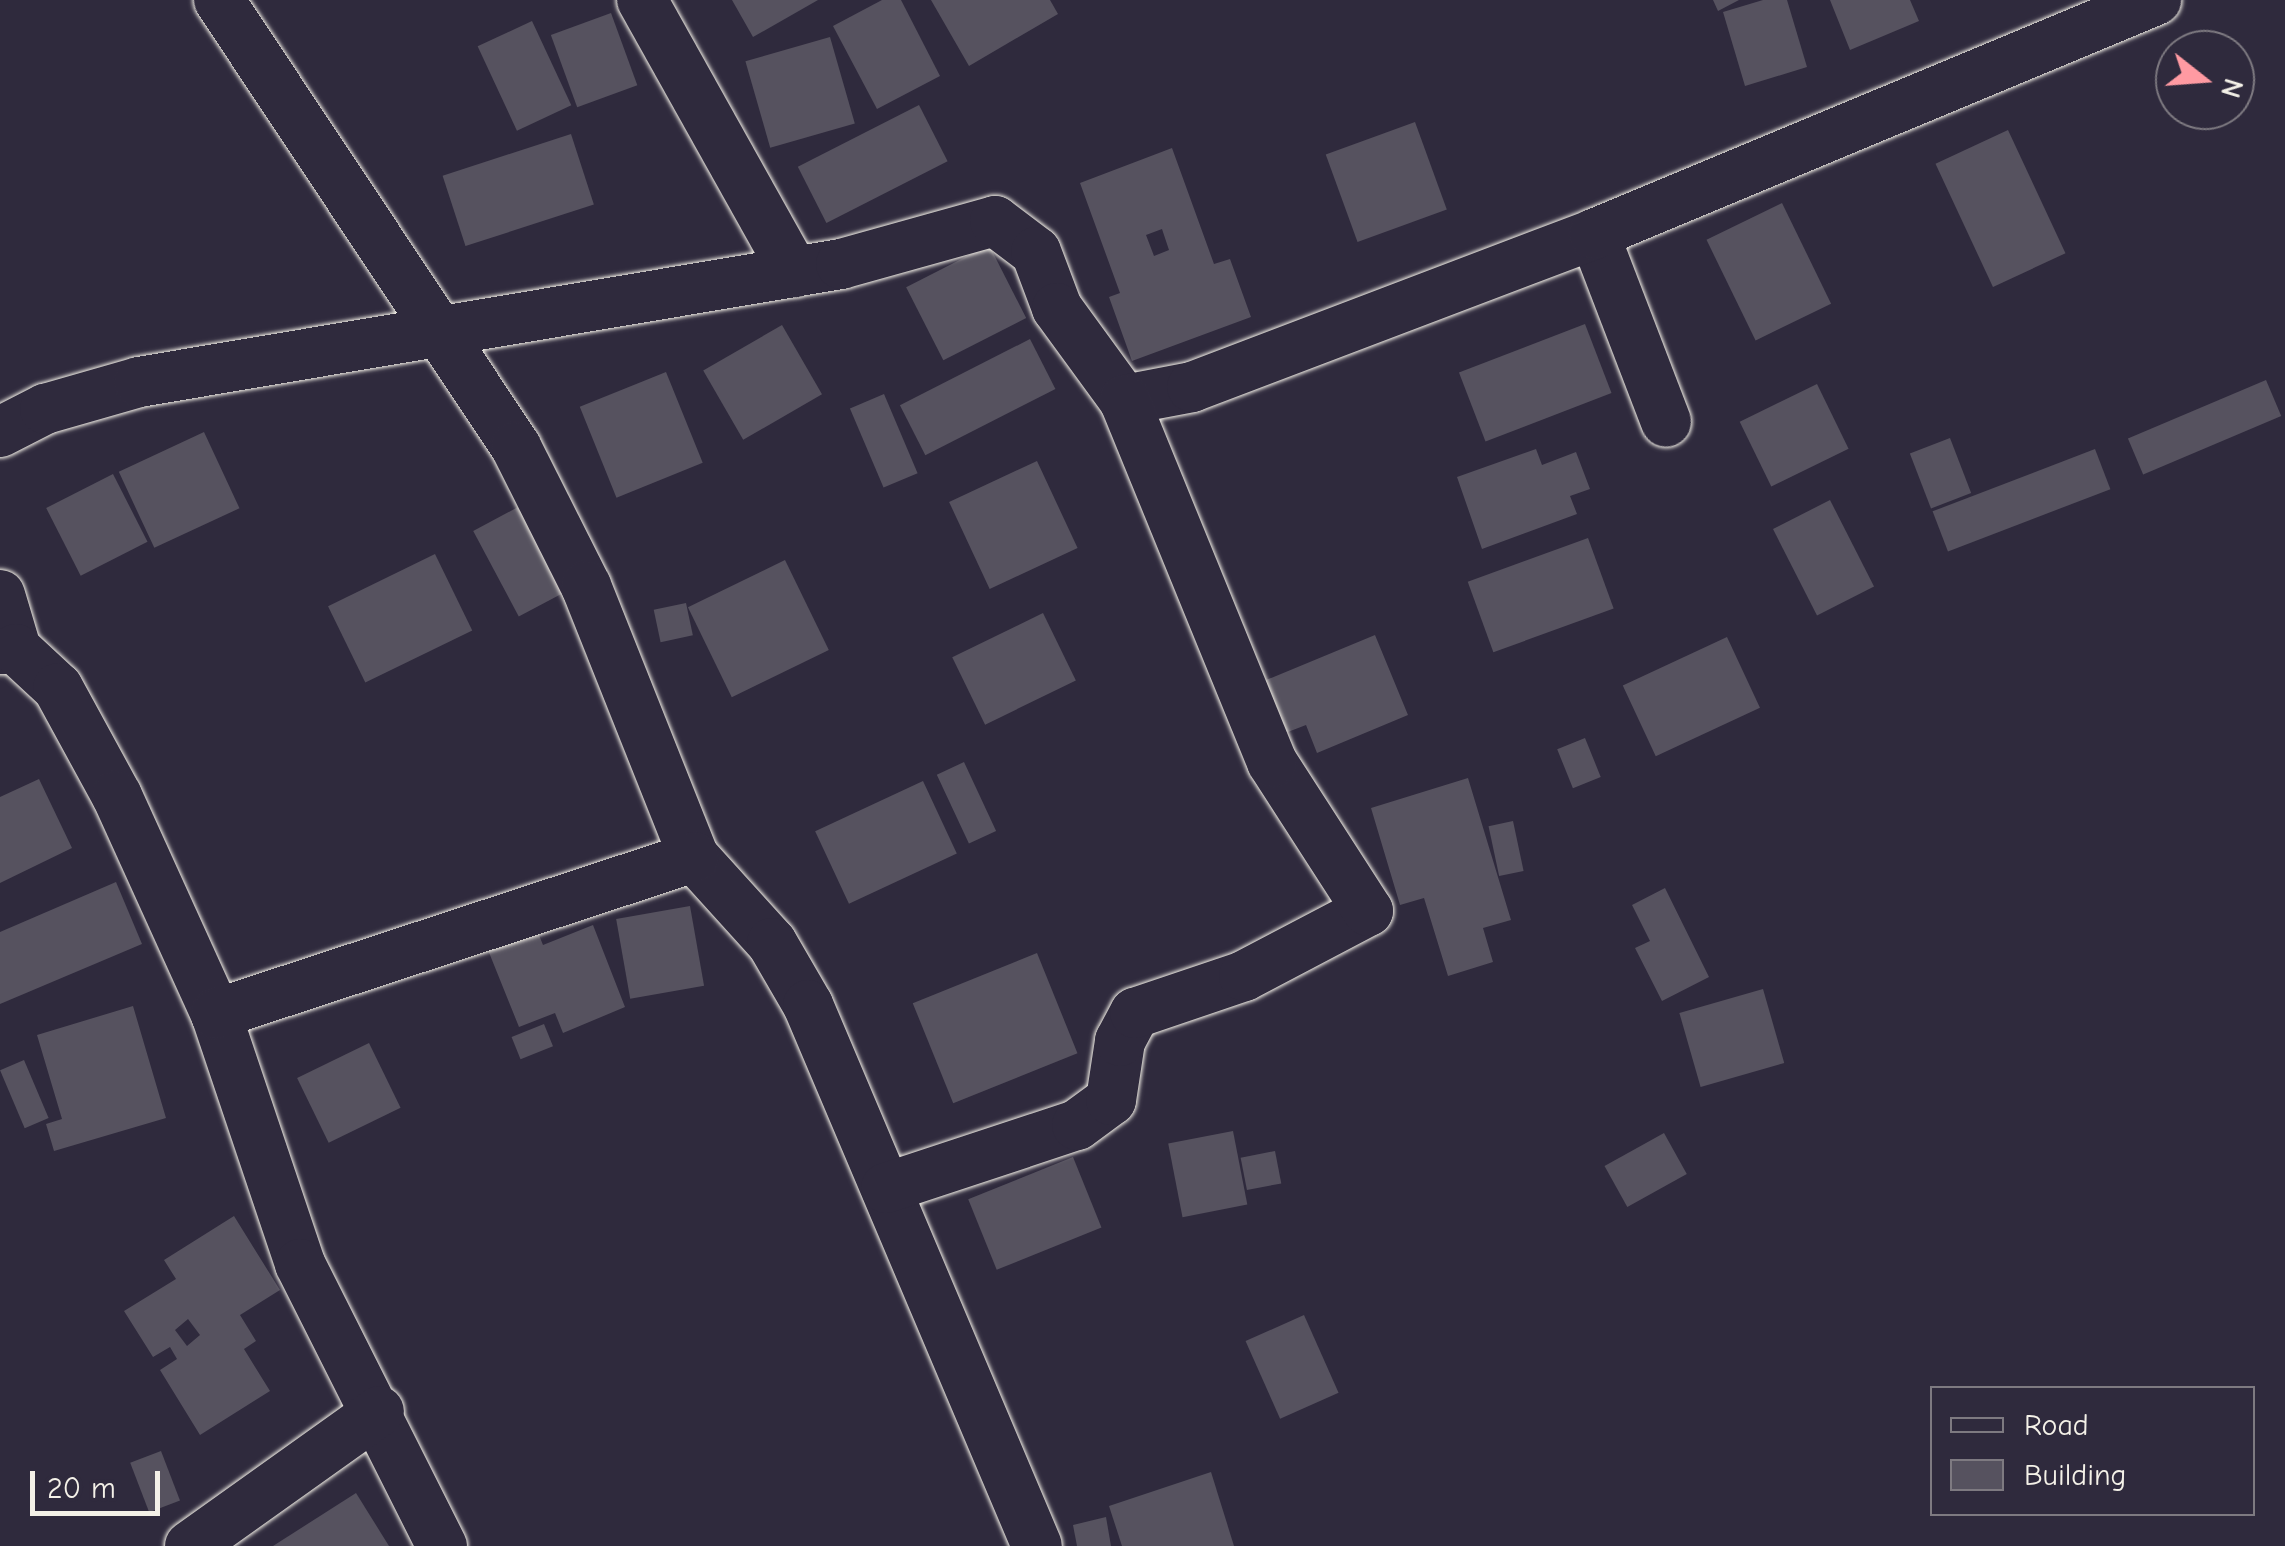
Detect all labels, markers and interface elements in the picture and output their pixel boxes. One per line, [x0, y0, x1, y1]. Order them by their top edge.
north arrow [2155, 30, 2255, 130]
text: N [2214, 75, 2250, 102]
legend [1930, 1386, 2255, 1516]
text: Road [2024, 1408, 2089, 1443]
scale bar [35, 1451, 165, 1513]
text: Building [2024, 1458, 2127, 1493]
text: 20 m [47, 1471, 116, 1506]

